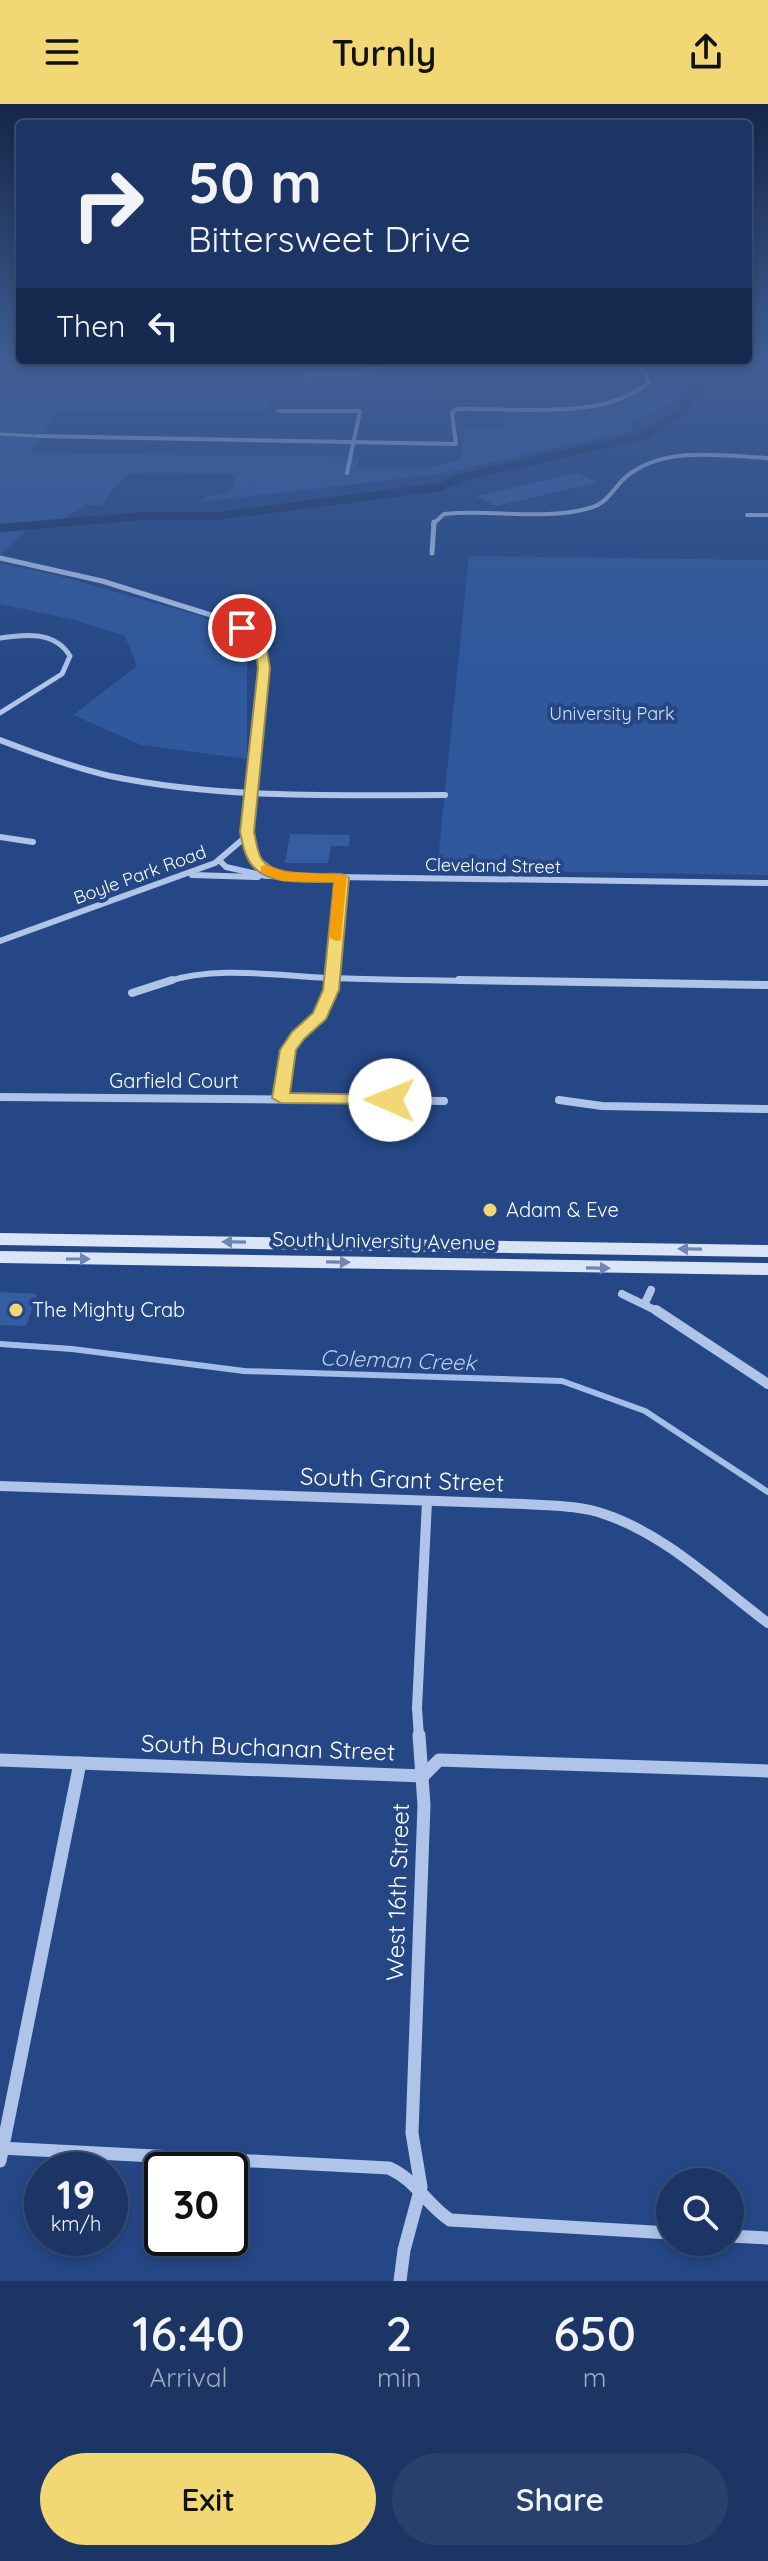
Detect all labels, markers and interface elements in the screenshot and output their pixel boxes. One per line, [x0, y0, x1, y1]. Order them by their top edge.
icon: menu [40, 30, 84, 74]
text: Turnly [332, 30, 436, 75]
icon: share [684, 30, 728, 74]
text: 50 m [188, 147, 322, 217]
icon: right [56, 152, 160, 256]
text: Bittersweet Drive [188, 216, 471, 261]
icon: left [141, 304, 185, 348]
text: Then [56, 307, 125, 345]
pin [208, 594, 276, 662]
icon: arrive [220, 606, 264, 650]
park label: University Park [549, 702, 675, 725]
street label: Boyle Park Road [70, 840, 209, 909]
street label: Cleveland Street [425, 853, 561, 878]
position arrow [348, 1058, 432, 1142]
street label: Garfield Court [109, 1068, 239, 1093]
place label: Adam & Eve [506, 1197, 619, 1222]
marker: Adam & Eve [481, 1201, 499, 1219]
street label: South University Avenue [272, 1226, 496, 1255]
one-way arrow [221, 1236, 246, 1249]
one-way arrow [677, 1243, 702, 1256]
one-way arrow [66, 1253, 91, 1265]
one-way arrow [326, 1256, 351, 1269]
one-way arrow [586, 1261, 611, 1274]
place label: The Mighty Crab [32, 1297, 185, 1322]
marker: The Mighty Crab [7, 1301, 25, 1319]
water label: Coleman Creek [320, 1343, 479, 1377]
street label: South Grant Street [299, 1460, 505, 1498]
street label: South Buchanan Street [140, 1728, 396, 1766]
street label: West 16th Street [379, 1802, 415, 1981]
speed limit sign: 30 [144, 2152, 248, 2256]
map controls [656, 2168, 744, 2256]
button: search [656, 2168, 744, 2256]
text: 19 [57, 2169, 95, 2219]
text: km/h [51, 2211, 101, 2236]
text: 16:40 [132, 2303, 245, 2363]
text: 2 [386, 2303, 413, 2363]
text: 650 [553, 2303, 636, 2363]
text: Arrival [150, 2361, 227, 2394]
text: min [377, 2361, 421, 2394]
text: m [583, 2361, 606, 2394]
button: Exit [40, 2453, 376, 2545]
button: Share [392, 2453, 728, 2545]

